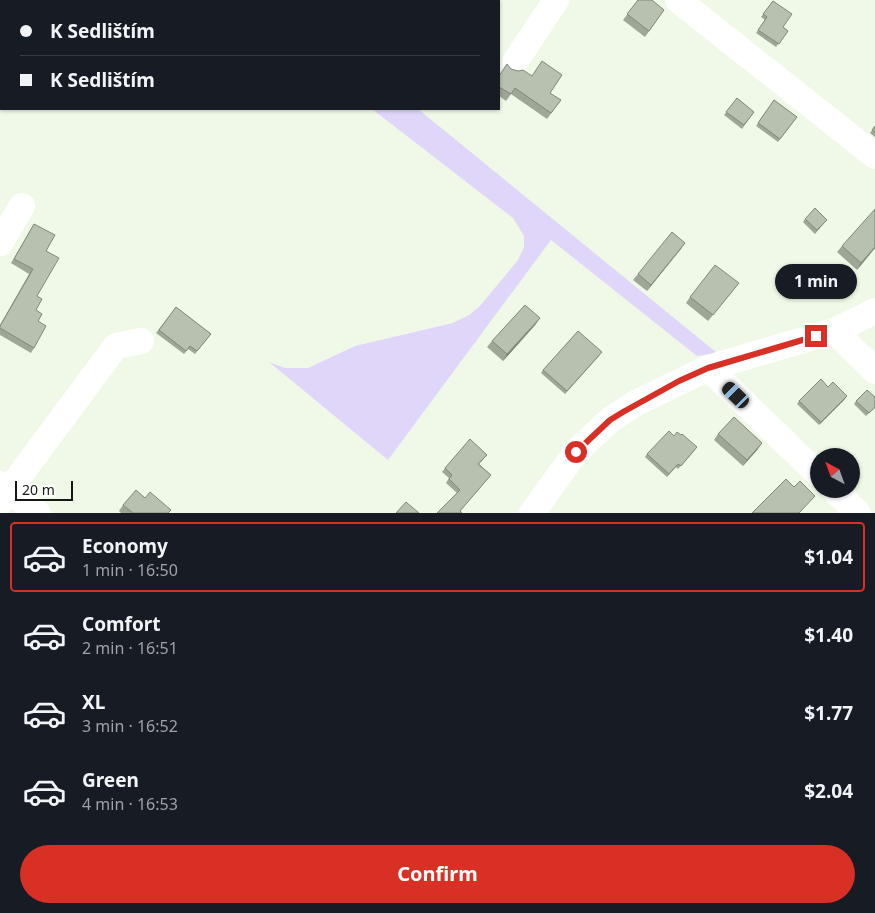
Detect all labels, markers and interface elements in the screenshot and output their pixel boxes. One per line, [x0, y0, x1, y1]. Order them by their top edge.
text: K Sedlištím [50, 18, 155, 44]
text: K Sedlištím [50, 67, 155, 93]
callout: 1 min [775, 264, 857, 298]
text: 1 min [794, 270, 838, 292]
route end [805, 325, 827, 347]
car [719, 379, 752, 411]
route start [565, 441, 587, 463]
north arrow [810, 448, 860, 498]
map controls [810, 448, 860, 498]
scale bar [15, 478, 72, 501]
text: 20 m [22, 480, 55, 499]
text: Economy [82, 533, 168, 559]
icon: car [22, 535, 67, 580]
text: $1.04 [804, 544, 853, 570]
text: 1 min · 16:50 [82, 559, 178, 581]
text: Comfort [82, 611, 161, 637]
icon: car [22, 613, 67, 658]
text: $1.40 [804, 622, 853, 648]
text: 2 min · 16:51 [82, 637, 178, 659]
text: XL [82, 689, 105, 715]
icon: car [22, 691, 67, 736]
text: $1.77 [804, 700, 853, 726]
text: 3 min · 16:52 [82, 715, 178, 737]
text: Green [82, 767, 139, 793]
icon: car [22, 769, 67, 814]
text: $2.04 [804, 778, 853, 804]
text: 4 min · 16:53 [82, 793, 178, 815]
button: Confirm [20, 845, 855, 903]

